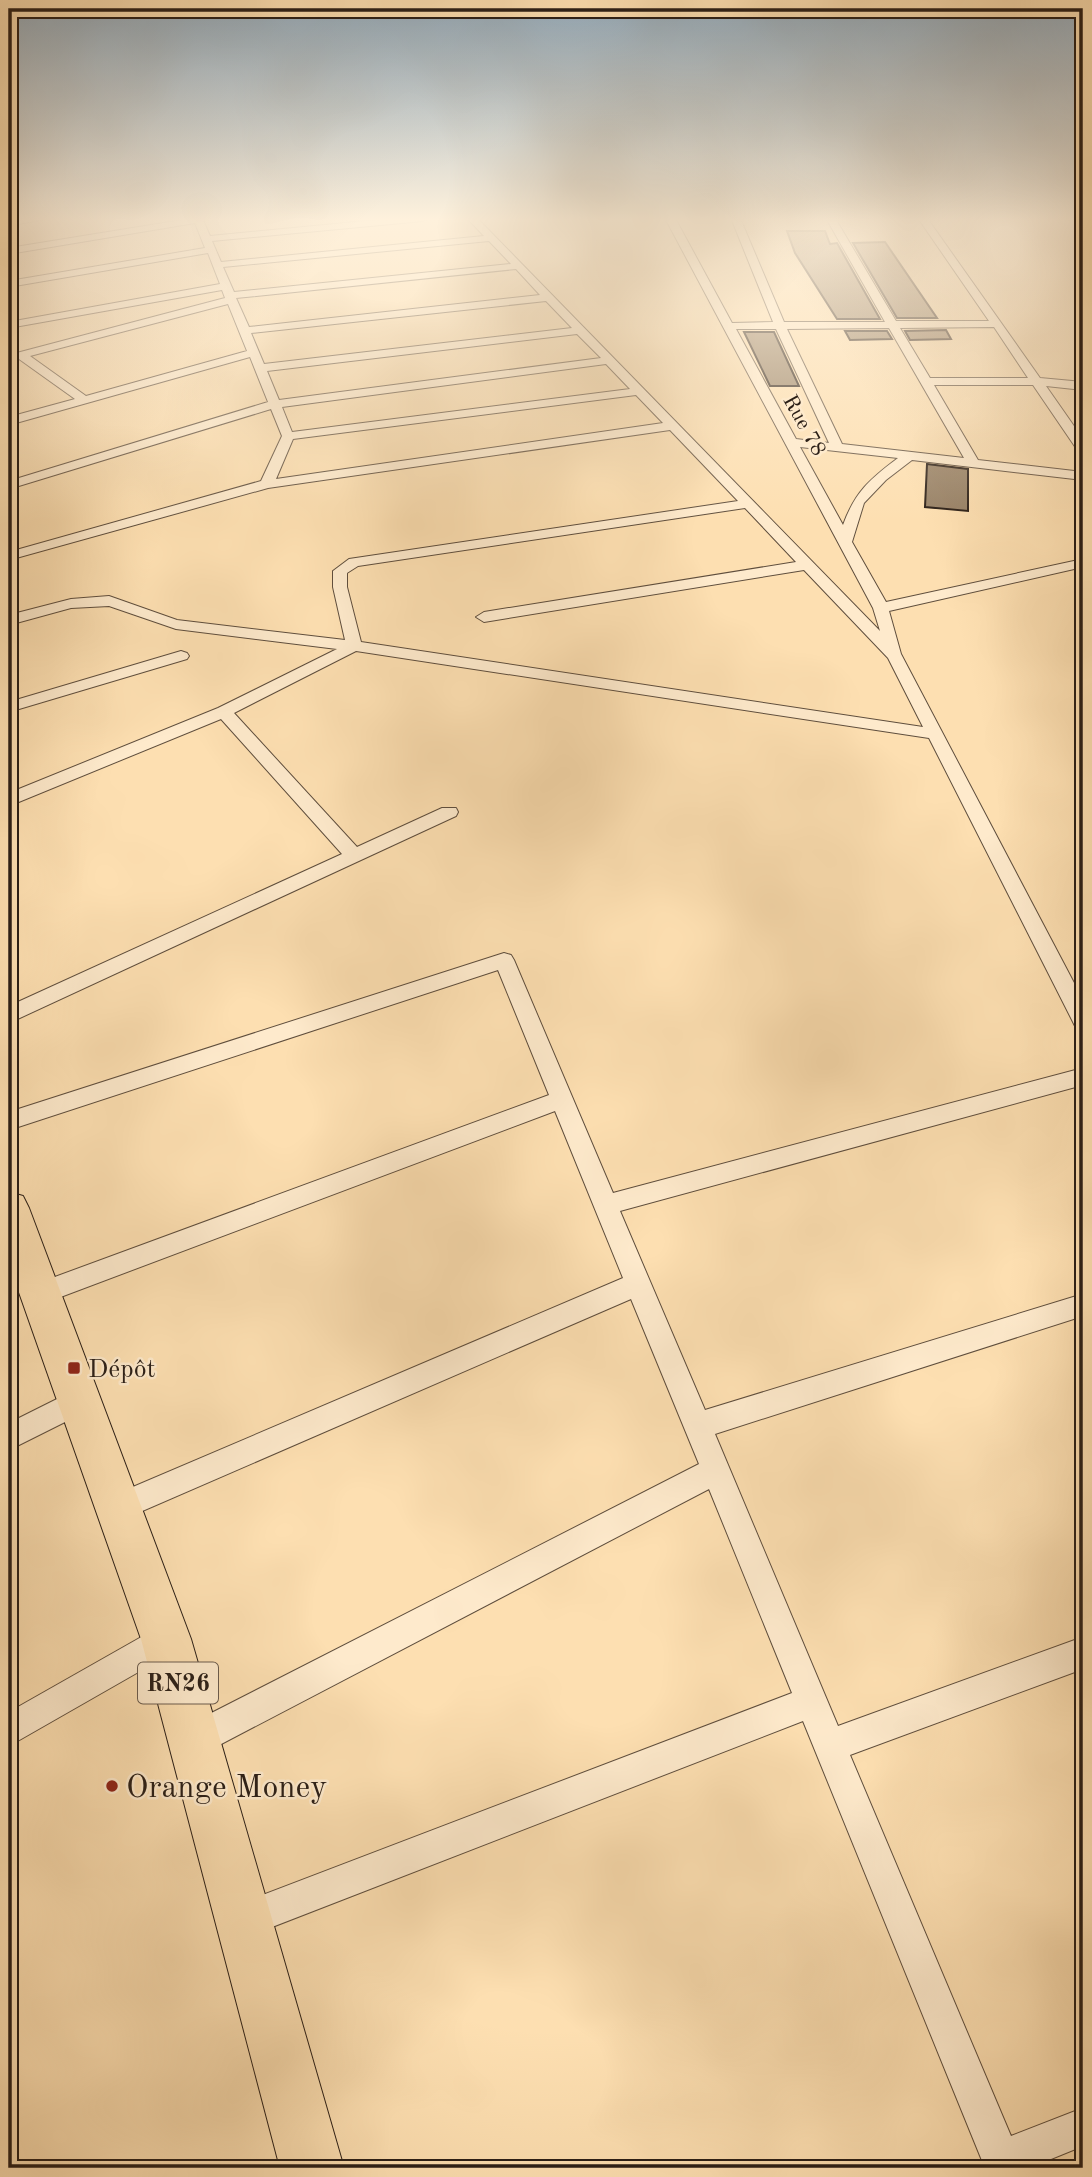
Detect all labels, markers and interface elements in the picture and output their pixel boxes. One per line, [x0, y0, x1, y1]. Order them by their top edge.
street label: Rue 78 [778, 392, 829, 460]
place label: Dépôt [88, 1357, 156, 1383]
marker: Dépôt [66, 1360, 82, 1376]
road number: RN26 [138, 1662, 218, 1703]
place label: Orange Money [126, 1773, 327, 1805]
marker: Orange Money [104, 1778, 120, 1794]

